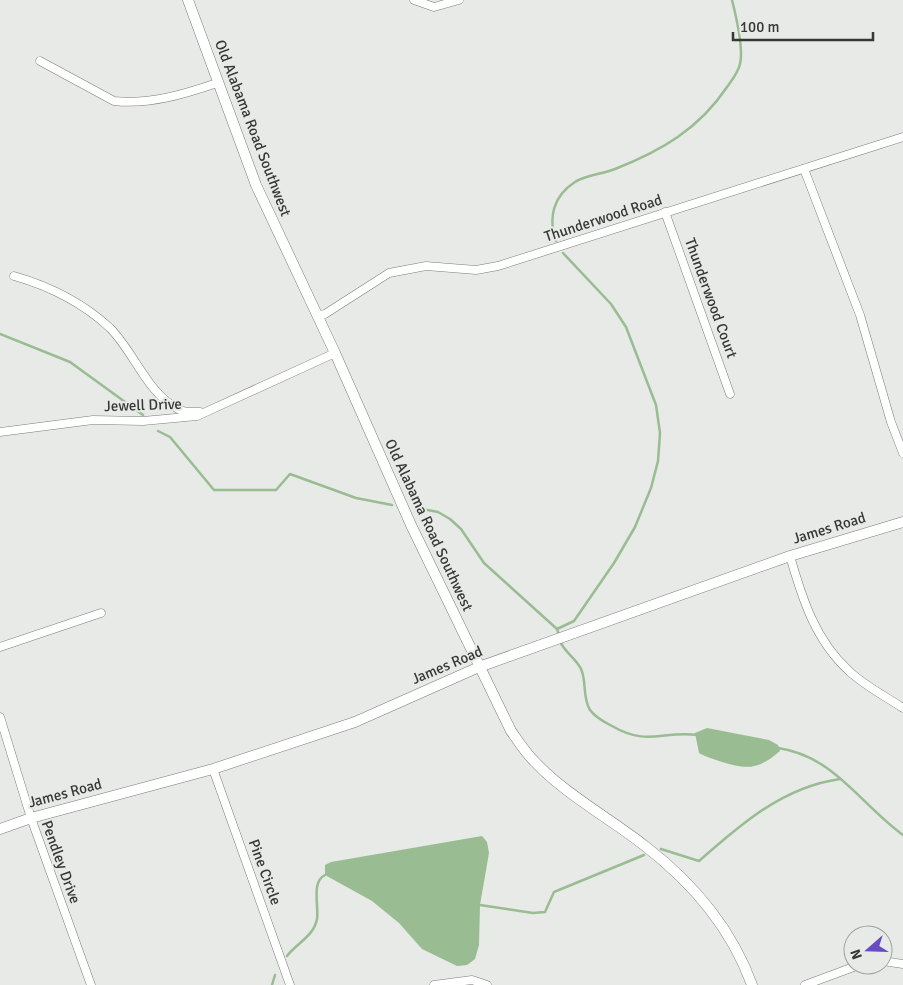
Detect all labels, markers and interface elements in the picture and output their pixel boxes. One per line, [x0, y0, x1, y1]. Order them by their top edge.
scale bar [733, 10, 873, 42]
text: 100 m [740, 18, 780, 36]
street label: Old Alabama Road Southwest [211, 37, 295, 219]
street label: Thunderwood Road [542, 190, 664, 246]
street label: Thunderwood Court [681, 235, 741, 361]
street label: Jewell Drive [104, 395, 182, 415]
street label: Old Alabama Road Southwest [381, 436, 477, 614]
street label: James Road [790, 508, 868, 548]
street label: James Road [409, 642, 485, 688]
street label: James Road [26, 775, 104, 811]
street label: Pendley Drive [38, 818, 84, 906]
street label: Pine Circle [245, 837, 285, 907]
north arrow [843, 925, 893, 975]
text: N [847, 947, 866, 962]

